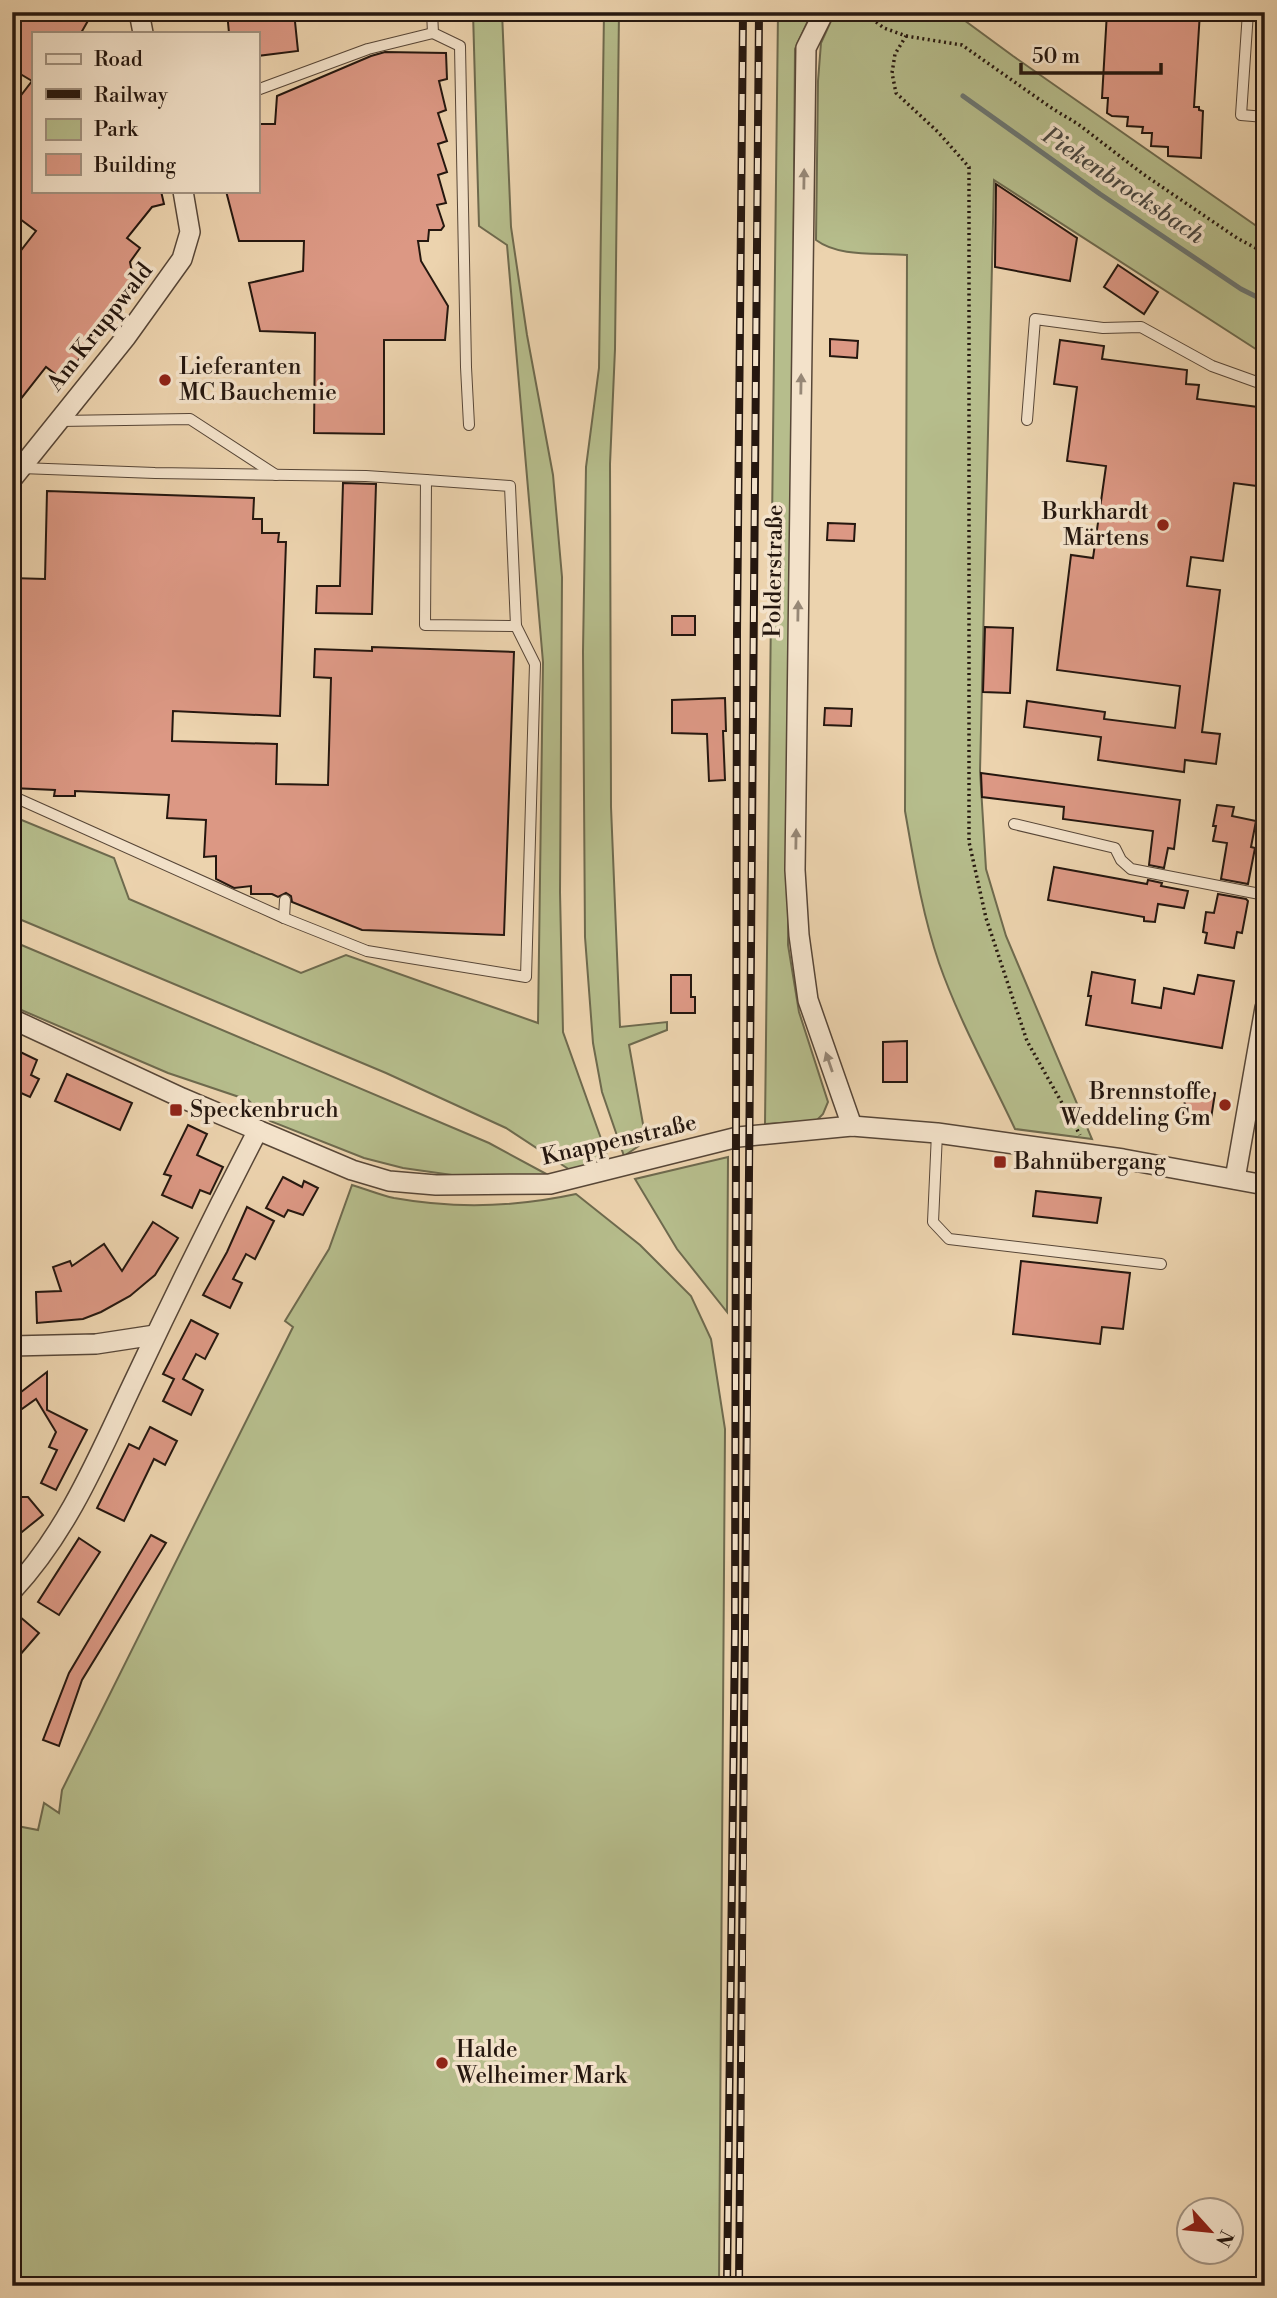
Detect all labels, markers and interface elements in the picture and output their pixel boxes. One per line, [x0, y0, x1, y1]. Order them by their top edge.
legend [32, 32, 259, 192]
scale bar [1021, 32, 1162, 76]
text: 50 m [1032, 44, 1080, 70]
text: Road [94, 47, 143, 73]
text: Railway [94, 83, 169, 109]
text: Park [94, 117, 139, 143]
water label: Piekenbrocksbach [1036, 120, 1210, 251]
text: Building [93, 153, 176, 179]
one-way arrow [798, 168, 810, 190]
street label: Am Kruppwald [41, 257, 159, 397]
place label: Lieferanten MC Bauchemie [179, 353, 337, 407]
marker: Lieferanten MC Bauchemie [157, 372, 173, 388]
one-way arrow [795, 373, 807, 395]
place label: Burkhardt Märtens [1041, 498, 1149, 552]
street label: Polderstraße [759, 504, 789, 638]
marker: Burkhardt Märtens [1155, 517, 1171, 533]
one-way arrow [792, 600, 804, 622]
one-way arrow [790, 828, 802, 850]
one-way arrow [823, 1051, 834, 1072]
place label: Brennstoffe Weddeling Gm [1059, 1078, 1211, 1132]
place label: Speckenbruch [190, 1096, 339, 1124]
marker: Brennstoffe Weddeling Gm [1217, 1097, 1233, 1113]
marker: Speckenbruch [168, 1102, 184, 1118]
street label: Knappenstraße [539, 1109, 699, 1171]
place label: Bahnübergang [1013, 1148, 1166, 1176]
marker: Bahnübergang [992, 1154, 1008, 1170]
place label: Halde Welheimer Mark [455, 2036, 628, 2090]
marker: Halde Welheimer Mark [434, 2055, 450, 2071]
north arrow [1176, 2196, 1246, 2266]
text: N [1210, 2226, 1238, 2250]

